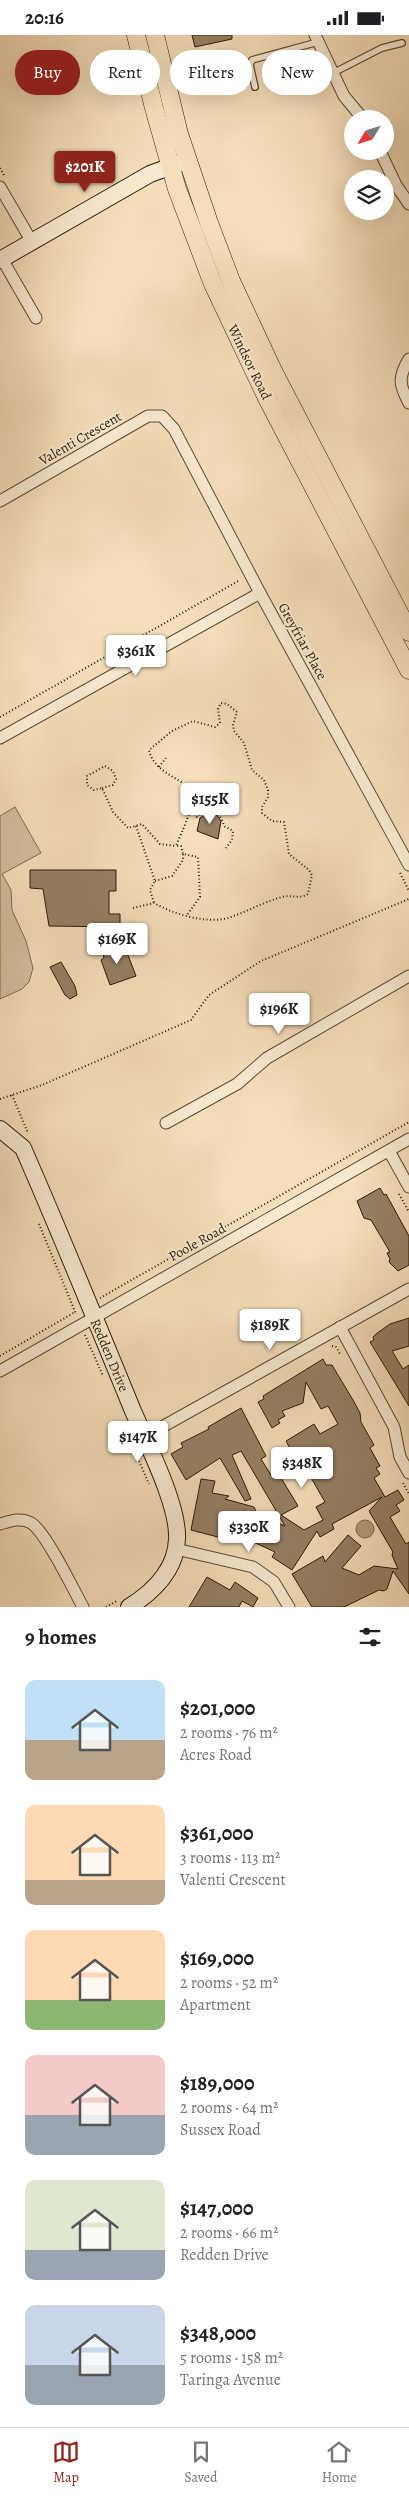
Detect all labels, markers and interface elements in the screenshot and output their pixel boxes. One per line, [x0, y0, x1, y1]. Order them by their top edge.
text: 20:16 [25, 5, 64, 31]
chip: Buy [15, 50, 80, 95]
chip: Rent [90, 50, 160, 95]
chip: Filters [170, 50, 252, 95]
chip: New [262, 50, 332, 95]
north arrow [344, 110, 394, 160]
map controls [344, 110, 394, 220]
pin: $201K [50, 151, 120, 193]
text: $201K [65, 156, 105, 178]
button: layers [344, 170, 394, 220]
street label: Windsor Road [223, 321, 276, 403]
street label: Valenti Crescent [35, 407, 125, 470]
street label: Greyfriar Place [274, 599, 331, 683]
pin: $361K [101, 635, 171, 677]
text: $361K [117, 640, 155, 662]
pin: $155K [175, 783, 245, 825]
text: $155K [191, 788, 229, 810]
pin: $169K [82, 923, 152, 965]
text: $169K [98, 928, 136, 950]
pin: $196K [244, 993, 314, 1035]
text: $196K [260, 998, 298, 1020]
street label: Poole Road [165, 1219, 230, 1266]
pin: $189K [235, 1309, 305, 1351]
text: $189K [251, 1314, 289, 1336]
street label: Redden Drive [86, 1316, 133, 1395]
pin: $147K [103, 1421, 173, 1463]
text: $147K [119, 1426, 157, 1448]
pin: $348K [267, 1447, 337, 1489]
text: $348K [282, 1452, 322, 1474]
pin: $330K [214, 1511, 284, 1553]
text: $330K [229, 1516, 269, 1538]
text: 9 homes [25, 1623, 96, 1651]
icon: filters [356, 1623, 384, 1651]
text: $201,000 [180, 1694, 255, 1722]
icon: home [65, 1700, 125, 1760]
text: 2 rooms · 76 m² [180, 1722, 278, 1744]
text: Acres Road [180, 1744, 252, 1766]
text: $361,000 [180, 1819, 253, 1847]
icon: home [65, 1825, 125, 1885]
text: 3 rooms · 113 m² [180, 1847, 280, 1869]
text: Valenti Crescent [180, 1869, 286, 1891]
text: $169,000 [180, 1944, 254, 1972]
icon: home [65, 1950, 125, 2010]
text: 2 rooms · 52 m² [180, 1972, 278, 1994]
text: Apartment [180, 1994, 251, 2016]
text: $189,000 [180, 2069, 254, 2097]
icon: home [65, 2075, 125, 2135]
text: 2 rooms · 64 m² [180, 2097, 278, 2119]
text: Sussex Road [180, 2119, 261, 2141]
text: $147,000 [180, 2194, 253, 2222]
icon: home [65, 2200, 125, 2260]
text: 2 rooms · 66 m² [180, 2222, 278, 2244]
text: Redden Drive [180, 2244, 269, 2266]
text: $348,000 [180, 2319, 256, 2347]
icon: home [65, 2325, 125, 2385]
text: 5 rooms · 158 m² [180, 2347, 283, 2369]
text: Taringa Avenue [180, 2369, 281, 2391]
tab: Map [52, 2438, 80, 2487]
tab: Saved [184, 2438, 218, 2487]
tab: Home [322, 2438, 357, 2487]

